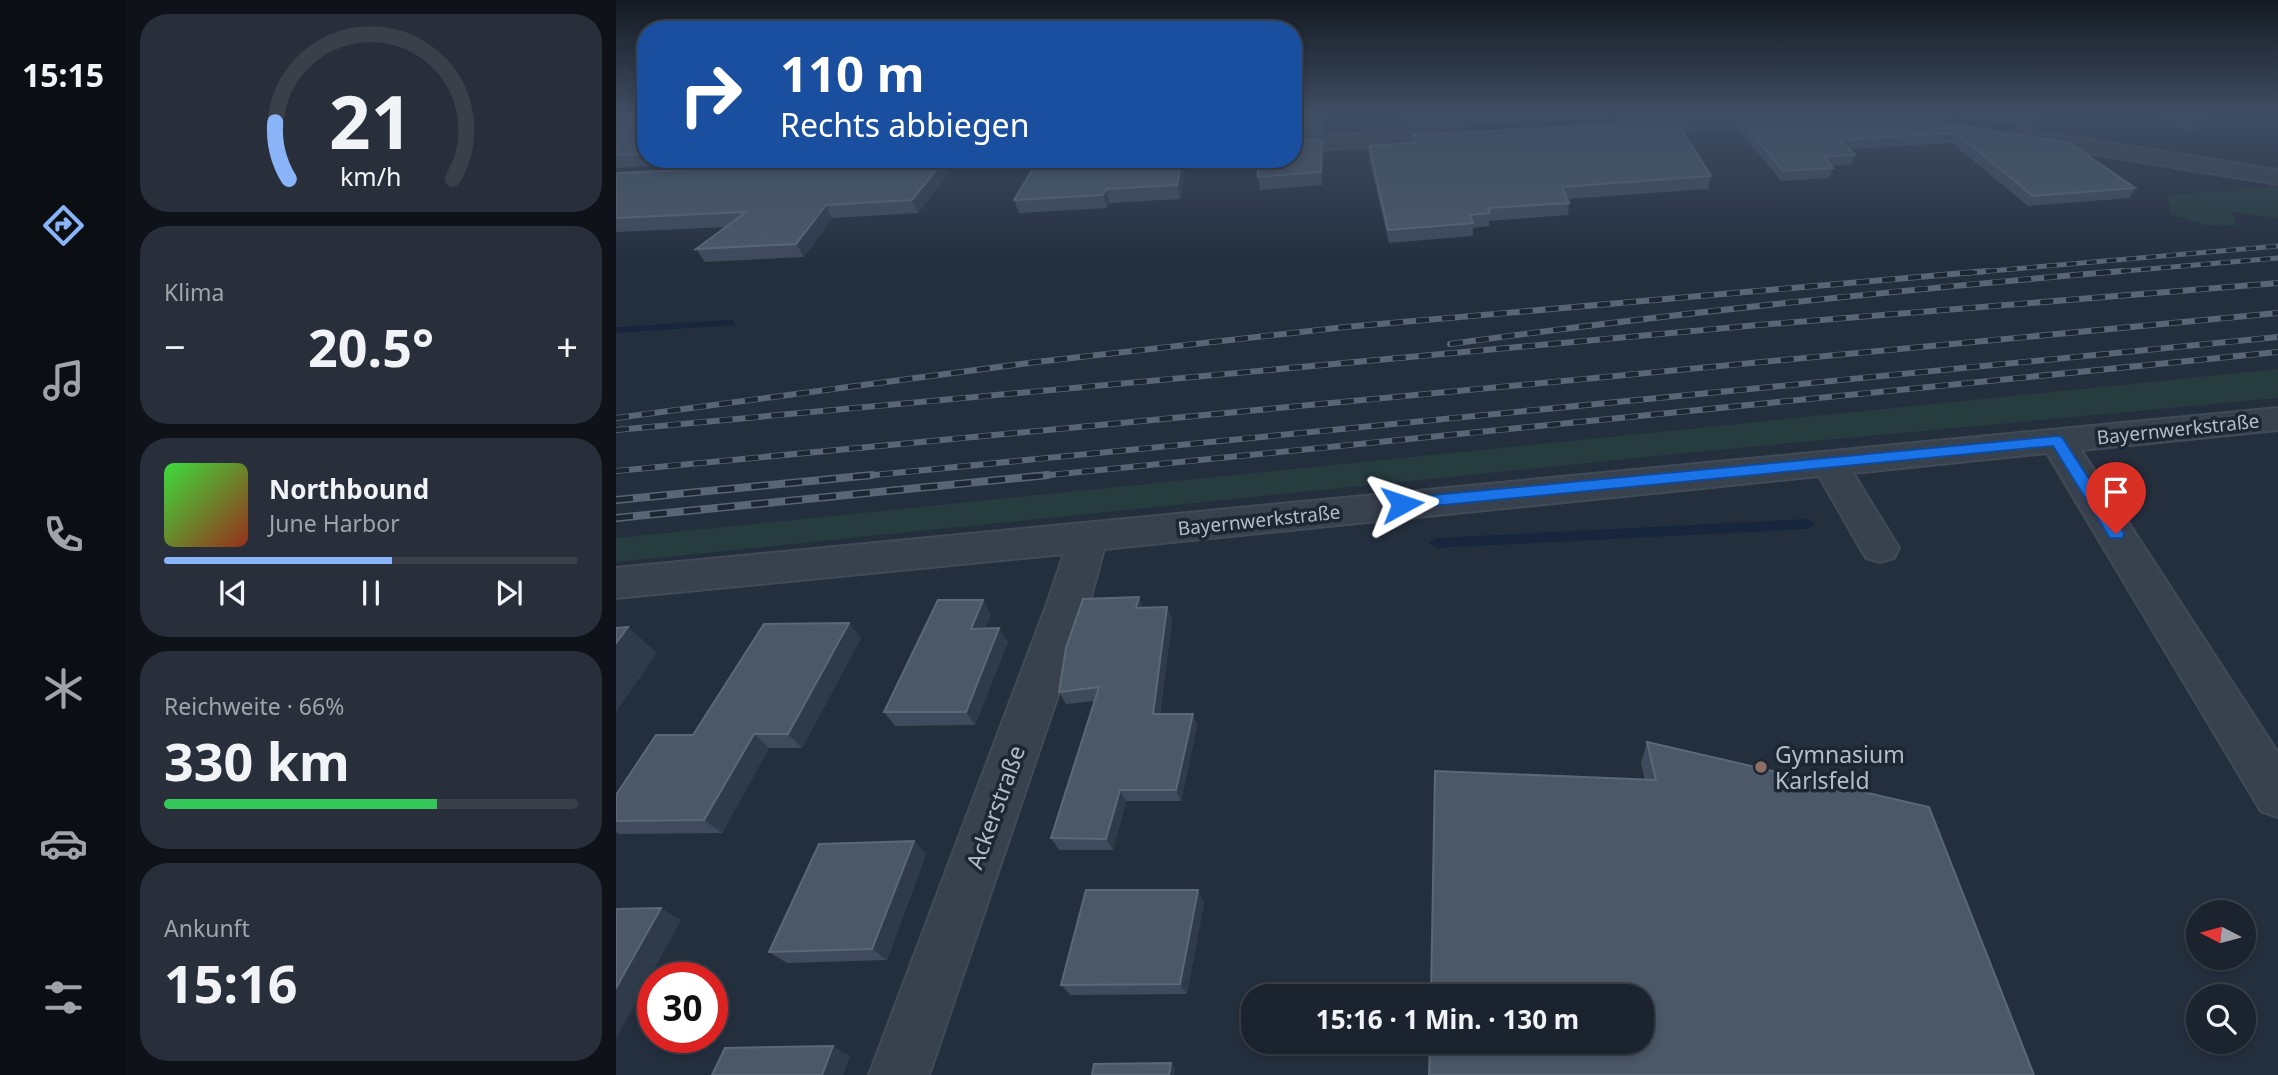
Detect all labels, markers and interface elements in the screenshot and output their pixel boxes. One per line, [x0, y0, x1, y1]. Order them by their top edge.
text: 110 m [780, 40, 925, 106]
icon: right [665, 49, 756, 140]
text: 15:15 [22, 53, 104, 96]
text: 21 [329, 71, 413, 170]
text: Rechts abbiegen [780, 103, 1029, 146]
text: km/h [340, 159, 402, 193]
icon: directions [39, 201, 88, 250]
text: Klima [164, 276, 225, 308]
text: 20.5° [308, 311, 434, 382]
text: − [164, 320, 186, 372]
text: + [556, 320, 578, 372]
icon: music [39, 356, 88, 405]
street label: Bayernwerkstraße [2095, 408, 2261, 450]
pin [2086, 462, 2146, 534]
position arrow [1365, 467, 1439, 541]
text: Northbound [269, 471, 429, 507]
icon: arrive [2097, 473, 2135, 511]
street label: Bayernwerkstraße [1176, 499, 1342, 541]
text: June Harbor [269, 507, 400, 539]
icon: phone [39, 510, 88, 559]
icon: previous [214, 574, 252, 612]
icon: pause [352, 574, 390, 612]
icon: next [490, 574, 528, 612]
icon: climate [39, 664, 88, 713]
text: Reichweite · 66% [164, 690, 344, 722]
text: 330 km [164, 725, 350, 796]
place label: Gymnasium Karlsfeld [1775, 738, 1905, 796]
street label: Ackerstraße [958, 741, 1032, 873]
marker: Gymnasium Karlsfeld [1753, 759, 1769, 775]
icon: car [39, 819, 88, 868]
north arrow [2186, 900, 2256, 970]
map controls [2186, 900, 2256, 1054]
text: Ankunft [164, 912, 250, 944]
text: 15:16 [164, 947, 298, 1018]
speed limit sign: 30 [637, 962, 728, 1053]
icon: filters [39, 973, 88, 1022]
button: search [2186, 984, 2256, 1054]
text: 15:16 · 1 Min. · 130 m [1316, 1001, 1579, 1037]

